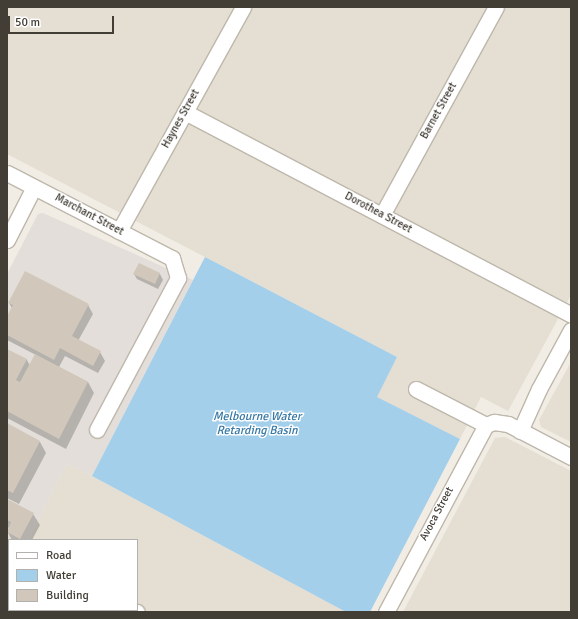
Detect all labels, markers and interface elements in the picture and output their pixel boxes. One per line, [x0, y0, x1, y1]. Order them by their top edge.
scale bar [10, 8, 116, 34]
text: 50 m [15, 15, 40, 30]
street label: Barnet Street [418, 80, 460, 142]
street label: Haynes Street [159, 87, 203, 151]
street label: Dorothea Street [342, 190, 414, 236]
street label: Marchant Street [52, 191, 126, 239]
water label: Melbourne Water Retarding Basin [213, 410, 301, 438]
street label: Avoca Street [417, 485, 457, 543]
legend [8, 539, 138, 611]
text: Road [46, 548, 72, 563]
text: Water [46, 568, 76, 583]
text: Building [46, 588, 89, 603]

